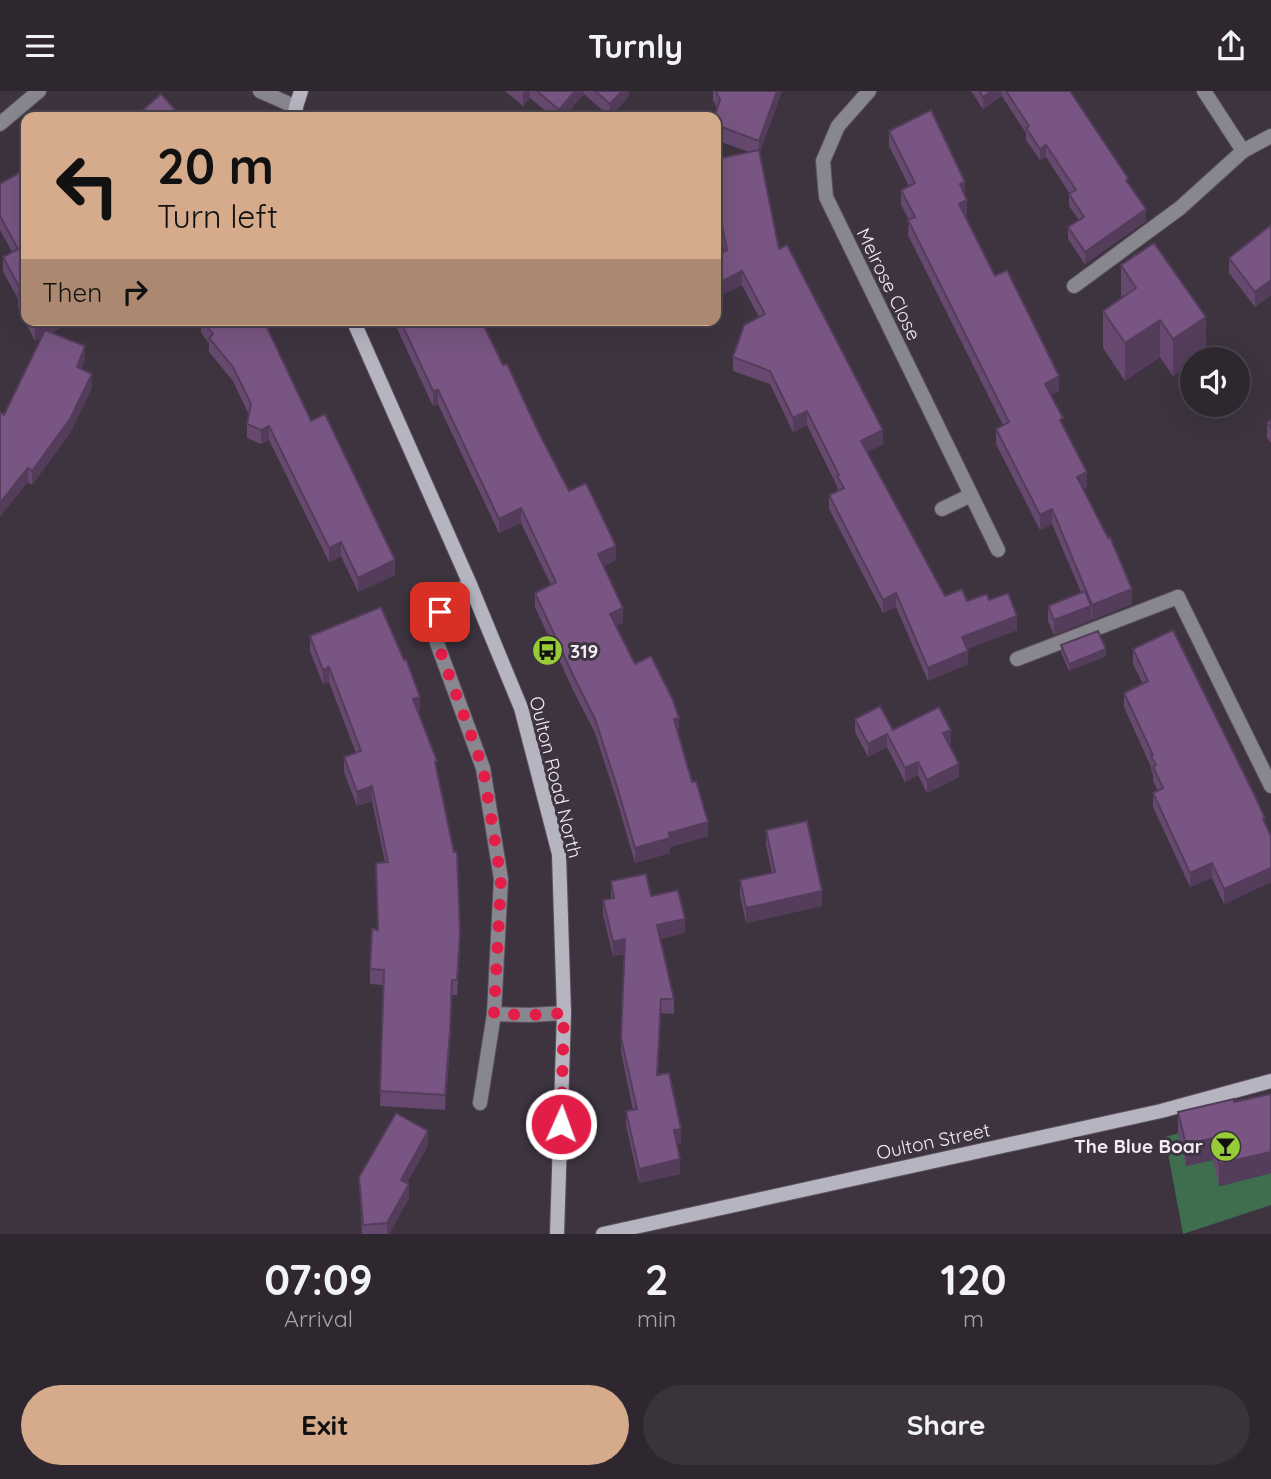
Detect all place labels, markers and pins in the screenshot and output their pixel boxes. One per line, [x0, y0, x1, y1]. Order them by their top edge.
pin [410, 582, 470, 642]
bus stop icon: 319 [530, 634, 564, 668]
place label: 319 [570, 639, 598, 663]
bar icon: The Blue Boar [1209, 1129, 1243, 1163]
place label: The Blue Boar [1074, 1134, 1203, 1158]

